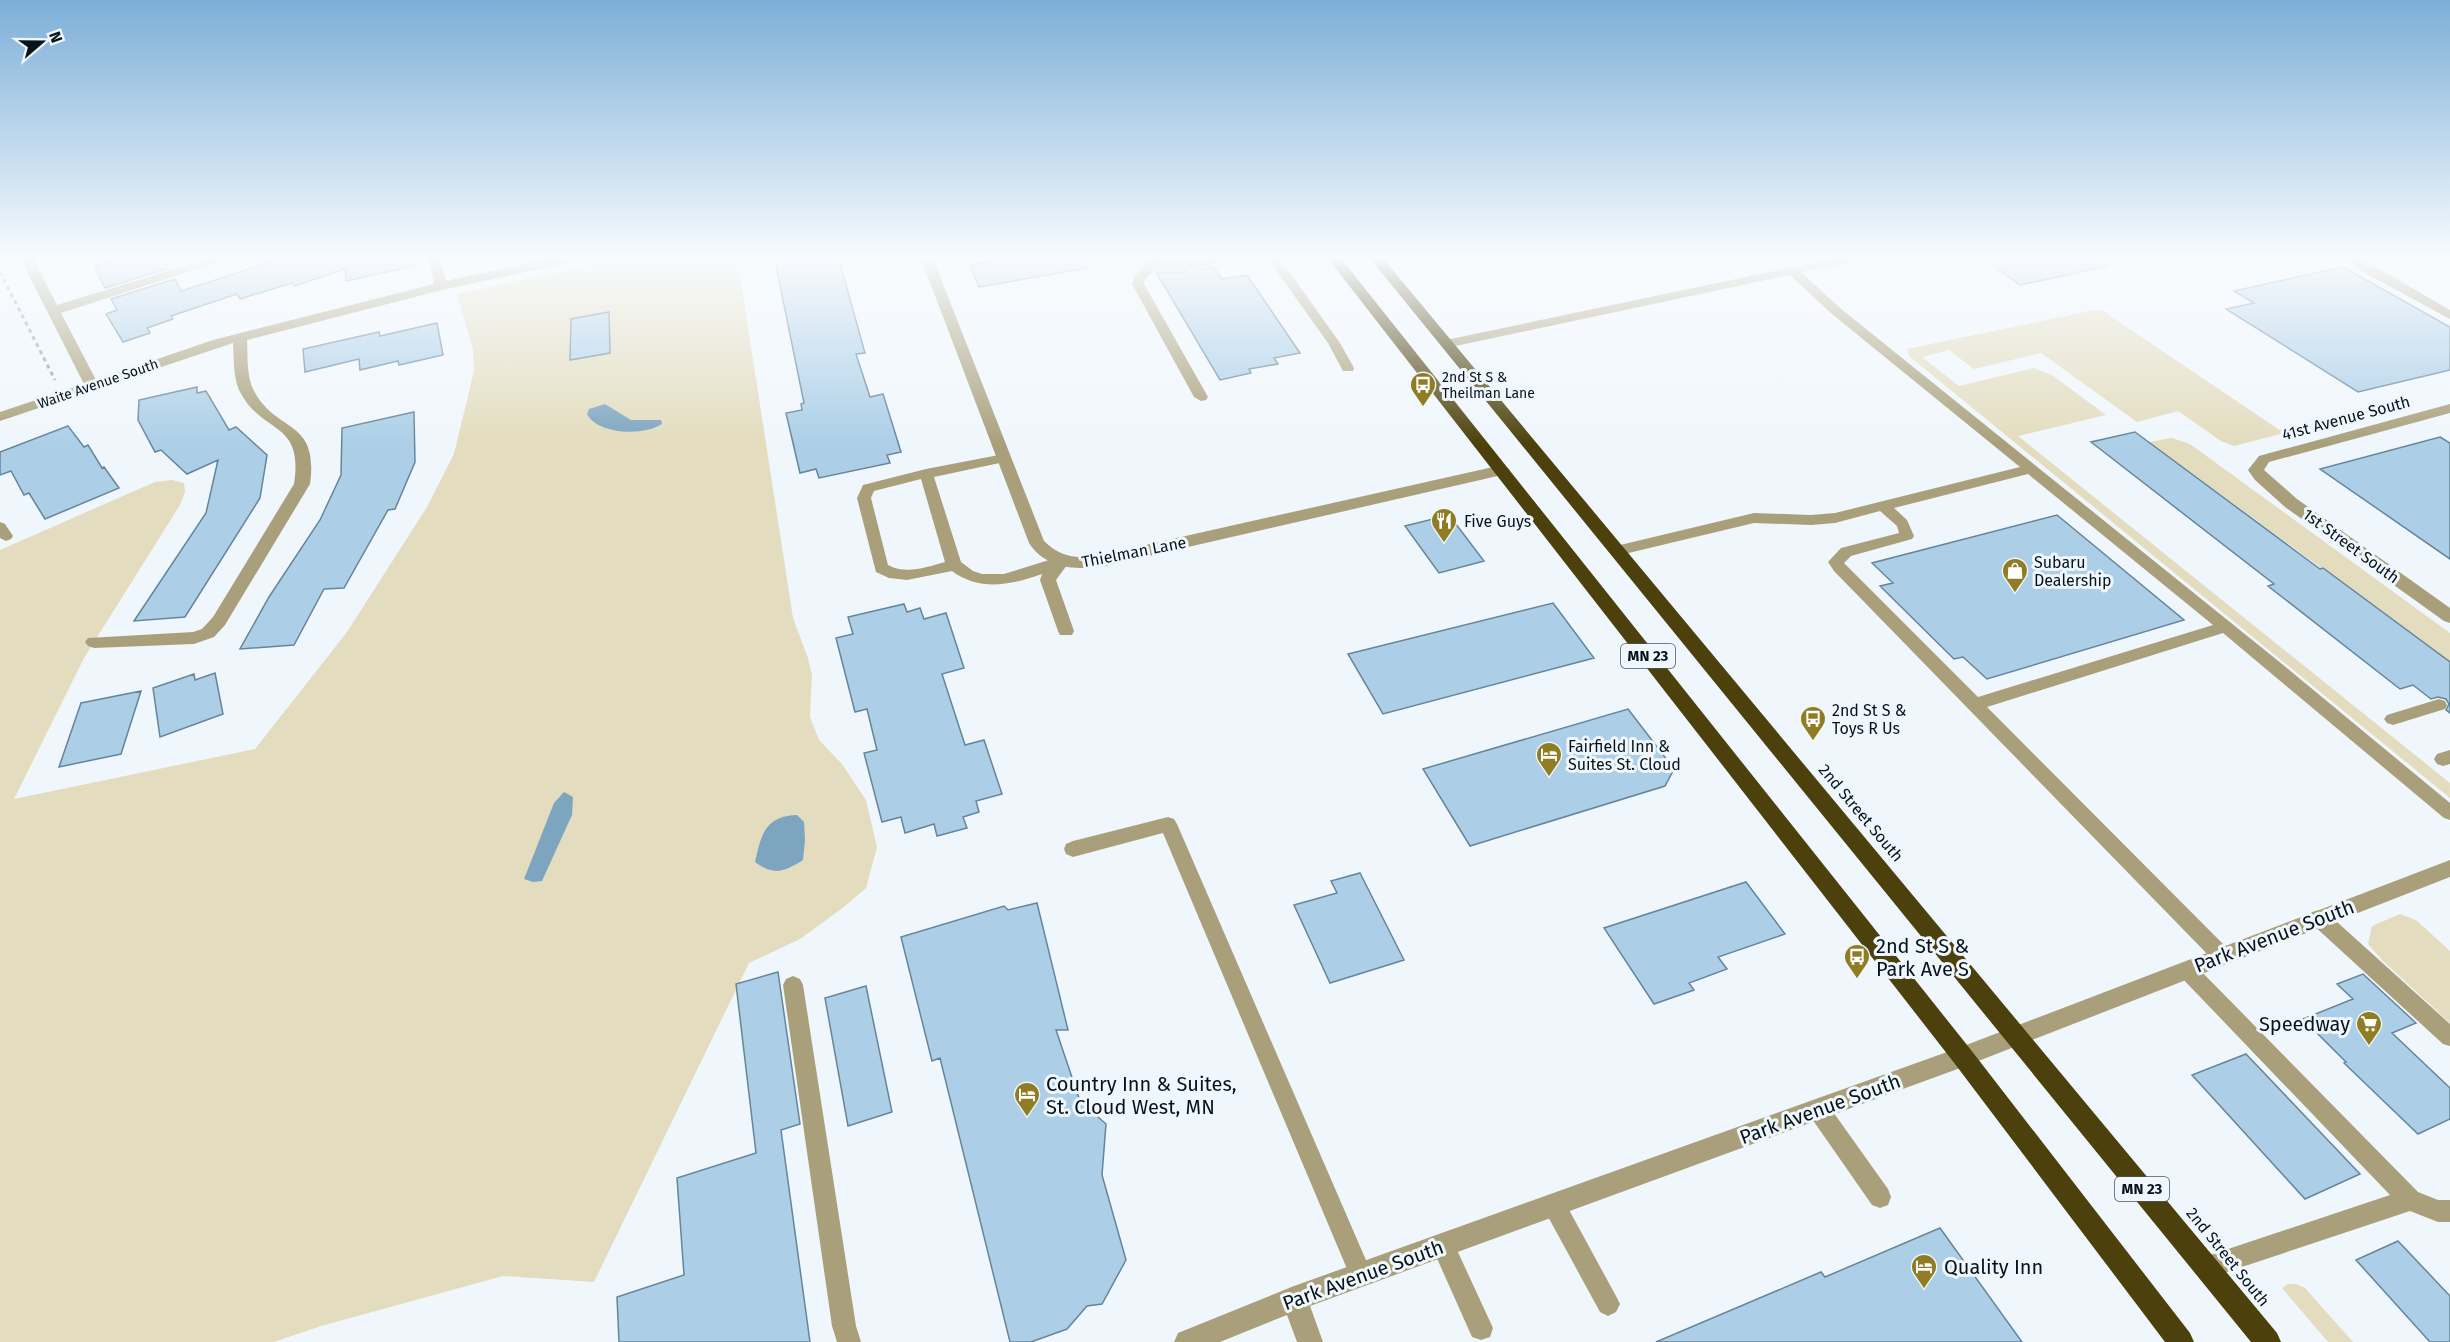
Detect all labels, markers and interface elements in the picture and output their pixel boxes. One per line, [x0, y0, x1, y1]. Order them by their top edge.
north arrow [12, 12, 72, 72]
text: N [45, 29, 66, 45]
street label: Waite Avenue South [36, 355, 160, 413]
place label: 2nd St S & Theilman Lane [1442, 369, 1535, 402]
bus stop icon: 2nd St S & Theilman Lane [1408, 370, 1438, 408]
street label: 41st Avenue South [2280, 392, 2412, 444]
street label: 1st Street South [2299, 505, 2403, 587]
restaurant icon: Five Guys [1429, 506, 1459, 544]
place label: Five Guys [1464, 512, 1531, 531]
street label: Thielman Lane [1080, 533, 1188, 571]
place label: Subaru Dealership [2034, 553, 2112, 590]
shop icon: Subaru Dealership [2000, 556, 2030, 594]
road number: MN 23 [1621, 644, 1675, 668]
place label: 2nd St S & Toys R Us [1832, 701, 1907, 738]
bus stop icon: 2nd St S & Toys R Us [1798, 704, 1828, 742]
place label: Fairfield Inn & Suites St. Cloud [1568, 737, 1681, 774]
hotel icon: Fairfield Inn & Suites St. Cloud [1534, 740, 1564, 778]
street label: 2nd Street South [1815, 760, 1907, 866]
street label: Park Avenue South [2191, 894, 2357, 978]
place label: 2nd St S & Park Ave S [1876, 934, 1969, 981]
bus stop icon: 2nd St S & Park Ave S [1842, 942, 1872, 980]
supermarket icon: Speedway [2354, 1009, 2384, 1047]
place label: Speedway [2259, 1012, 2350, 1036]
street label: Park Avenue South [1736, 1069, 1904, 1149]
place label: Country Inn & Suites, St. Cloud West, MN [1046, 1072, 1237, 1119]
hotel icon: Country Inn & Suites, St. Cloud West, MN [1012, 1080, 1042, 1118]
road number: MN 23 [2115, 1177, 2169, 1201]
street label: 2nd Street South [2182, 1204, 2274, 1310]
street label: Park Avenue South [1279, 1235, 1447, 1315]
hotel icon: Quality Inn [1909, 1252, 1939, 1290]
place label: Quality Inn [1944, 1255, 2043, 1279]

